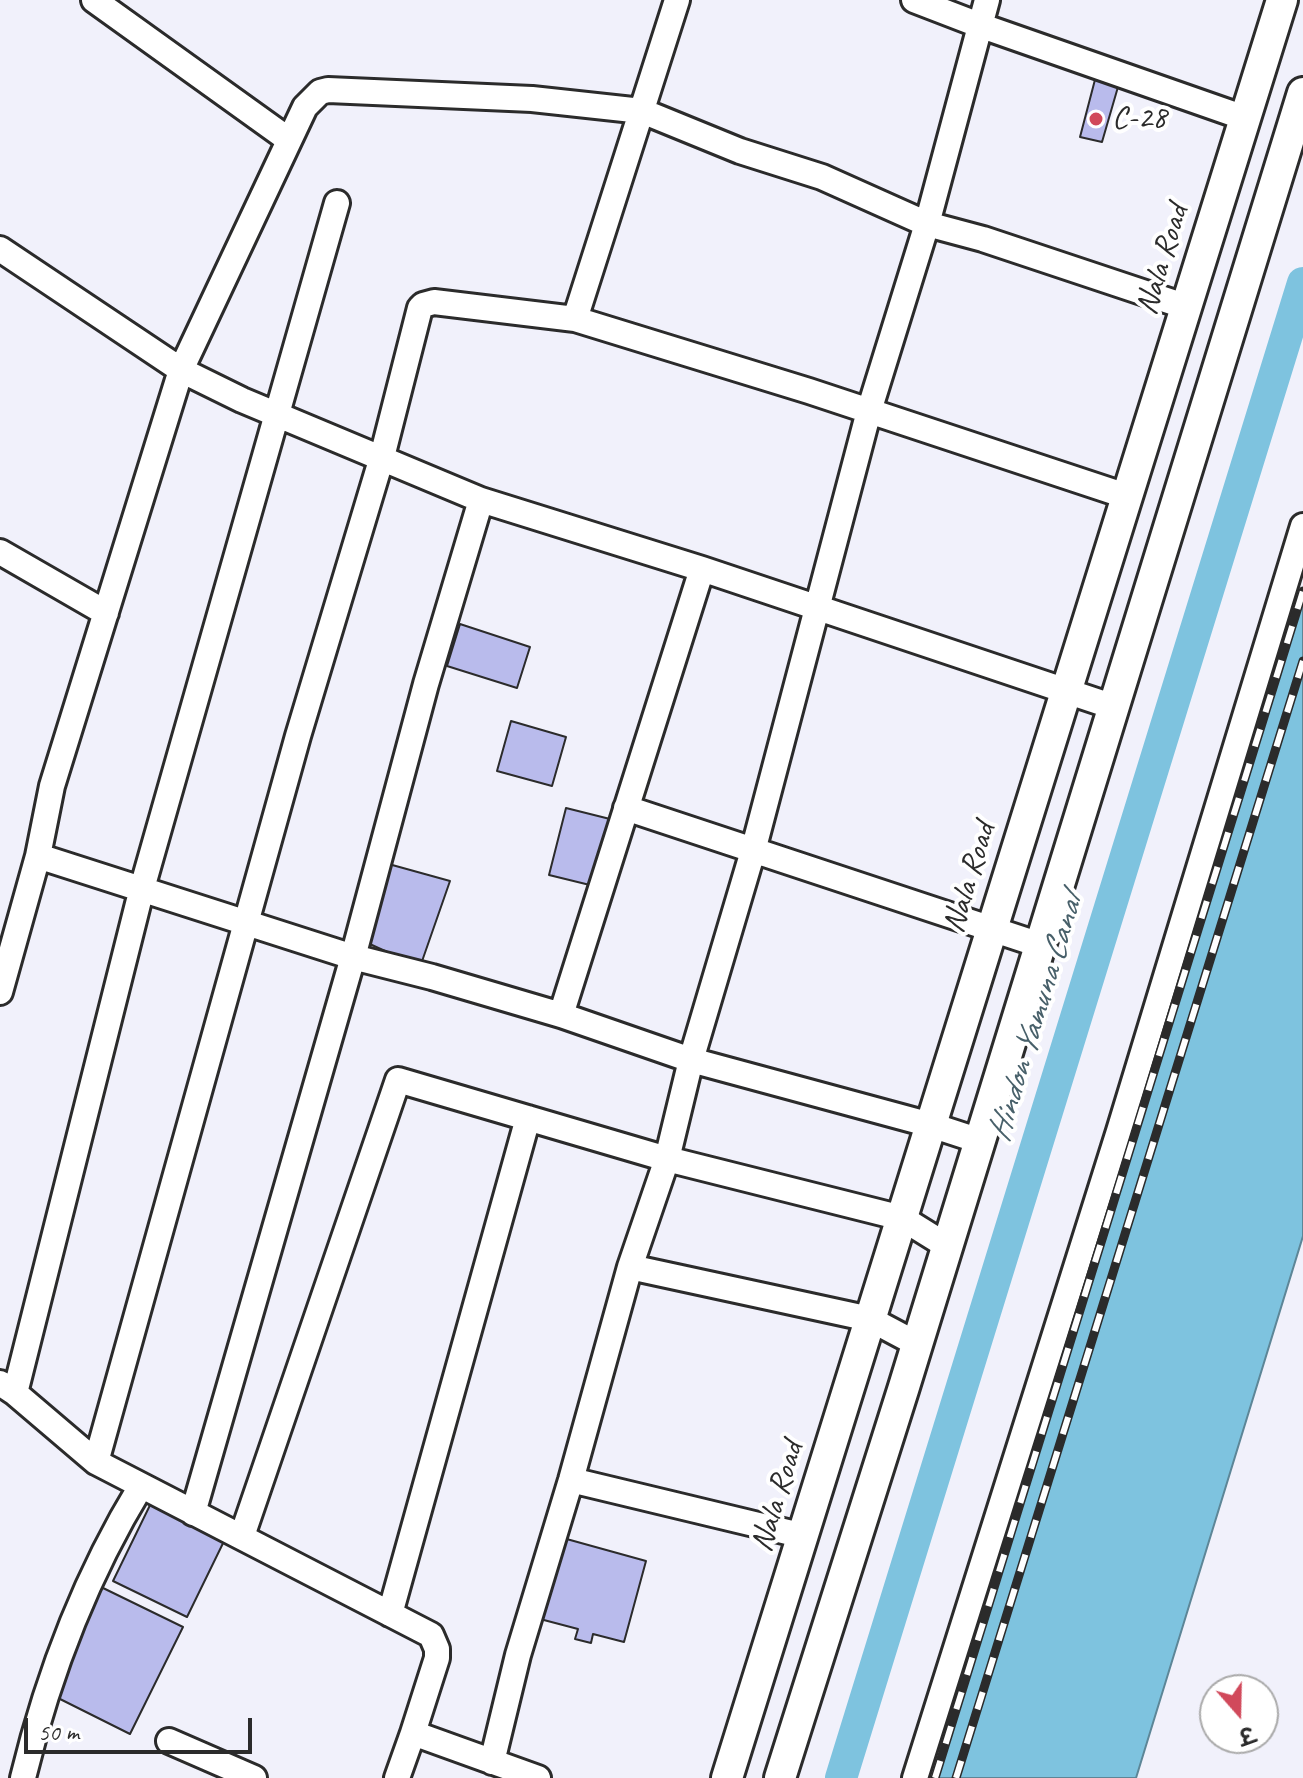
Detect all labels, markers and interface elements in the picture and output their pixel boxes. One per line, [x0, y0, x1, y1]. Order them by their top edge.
place label: C-28 [1112, 100, 1166, 138]
marker: C-28 [1087, 110, 1105, 128]
street label: Nala Road [1128, 200, 1198, 320]
street label: Nala Road [935, 818, 1005, 938]
water label: Hindon Yamuna Canal [979, 891, 1093, 1147]
street label: Nala Road [743, 1437, 813, 1557]
north arrow [1199, 1674, 1279, 1754]
scale bar [28, 1702, 256, 1752]
text: 50 m [38, 1717, 79, 1747]
text: उ [1235, 1719, 1258, 1750]

